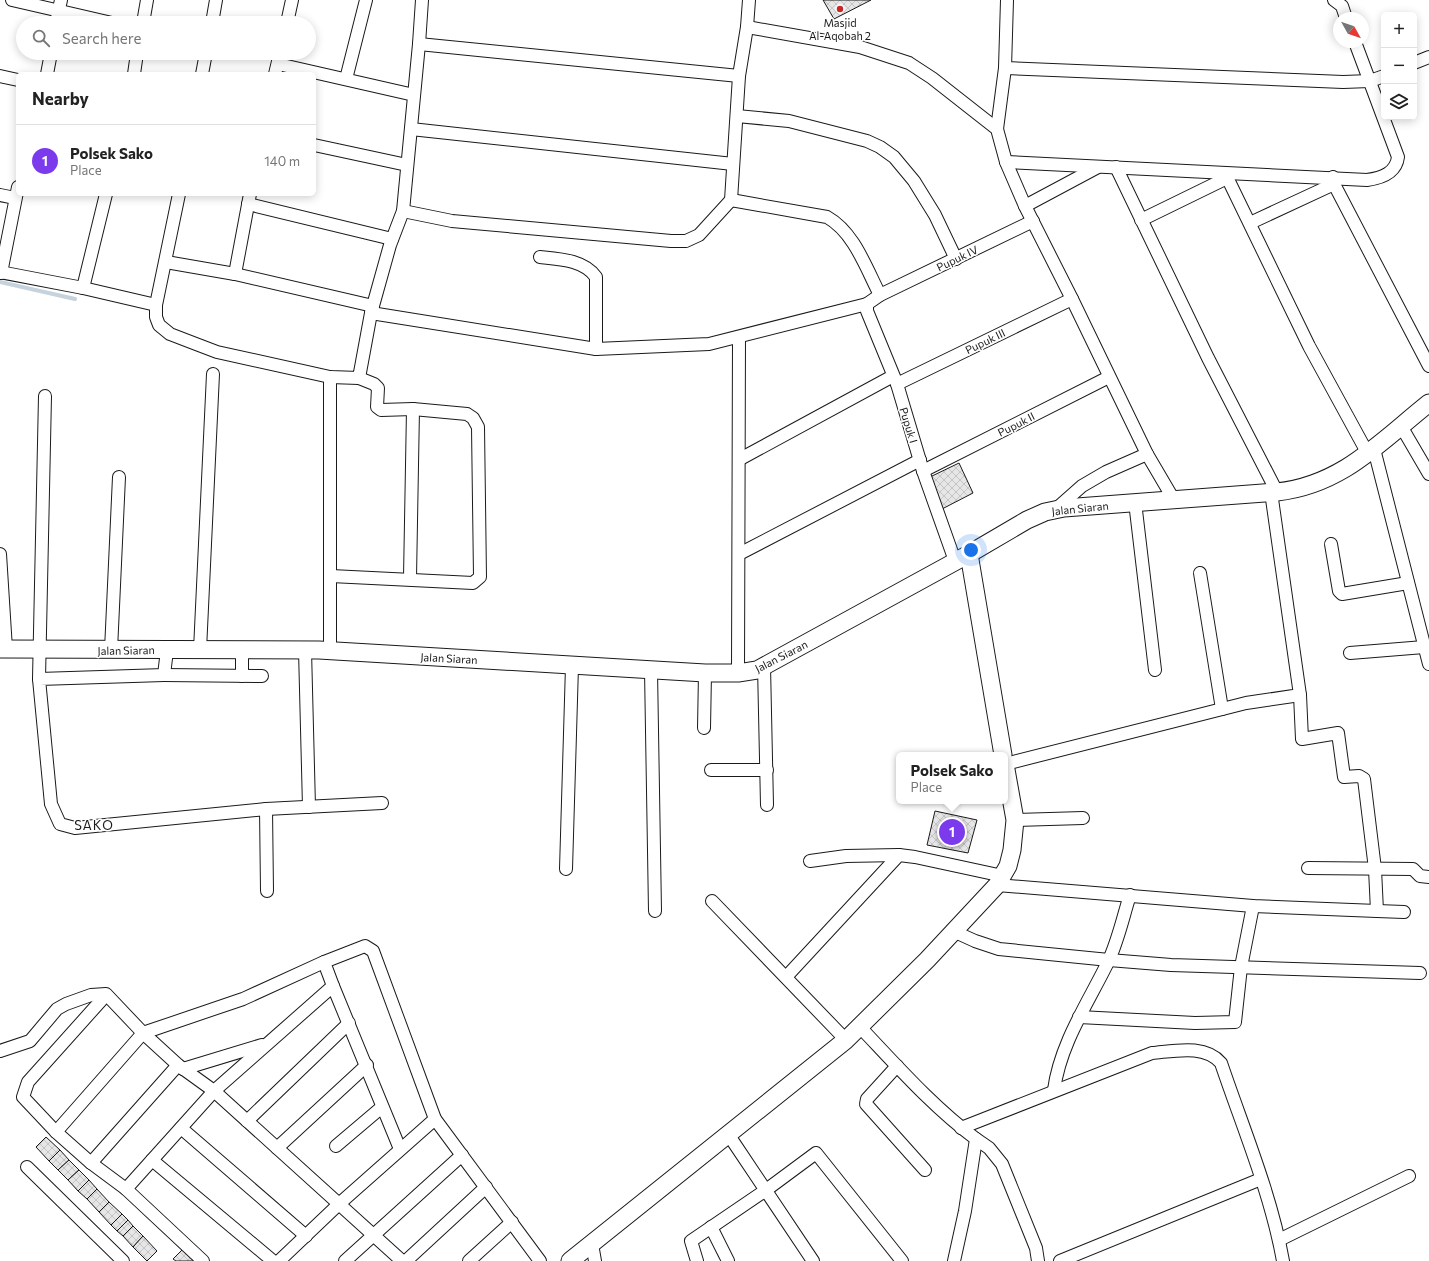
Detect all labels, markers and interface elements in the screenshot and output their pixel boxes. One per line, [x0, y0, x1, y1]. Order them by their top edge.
marker: Masjid Al-Aqobah 2 [835, 4, 845, 14]
north arrow [1333, 12, 1369, 48]
map controls [1381, 12, 1417, 120]
button: + [1381, 12, 1417, 48]
search box [16, 16, 316, 60]
place label: Masjid Al-Aqobah 2 [809, 16, 871, 42]
icon: search [30, 27, 52, 49]
text: Search here [62, 29, 141, 47]
button: − [1381, 48, 1417, 84]
button: layers [1381, 84, 1417, 120]
text: Nearby [32, 88, 89, 109]
text: Polsek Sako [70, 144, 153, 162]
text: 1 [42, 153, 48, 169]
text: 140 m [264, 153, 300, 169]
text: Place [70, 162, 102, 178]
street label: Pupuk IV [934, 242, 980, 274]
street label: Pupuk III [963, 326, 1007, 356]
street label: Pupuk I [897, 405, 921, 445]
street label: Pupuk II [995, 409, 1037, 439]
street label: Jalan Siaran [1051, 499, 1109, 518]
your location [961, 540, 981, 560]
street label: Jalan Siaran [753, 637, 810, 676]
street label: Jalan Siaran [97, 643, 155, 658]
street label: Jalan Siaran [420, 650, 478, 667]
popup [896, 752, 1008, 804]
text: Polsek Sako [910, 761, 994, 779]
text: Place [910, 779, 942, 795]
district label: SAKO [74, 817, 114, 833]
pin: 1 [939, 817, 965, 847]

